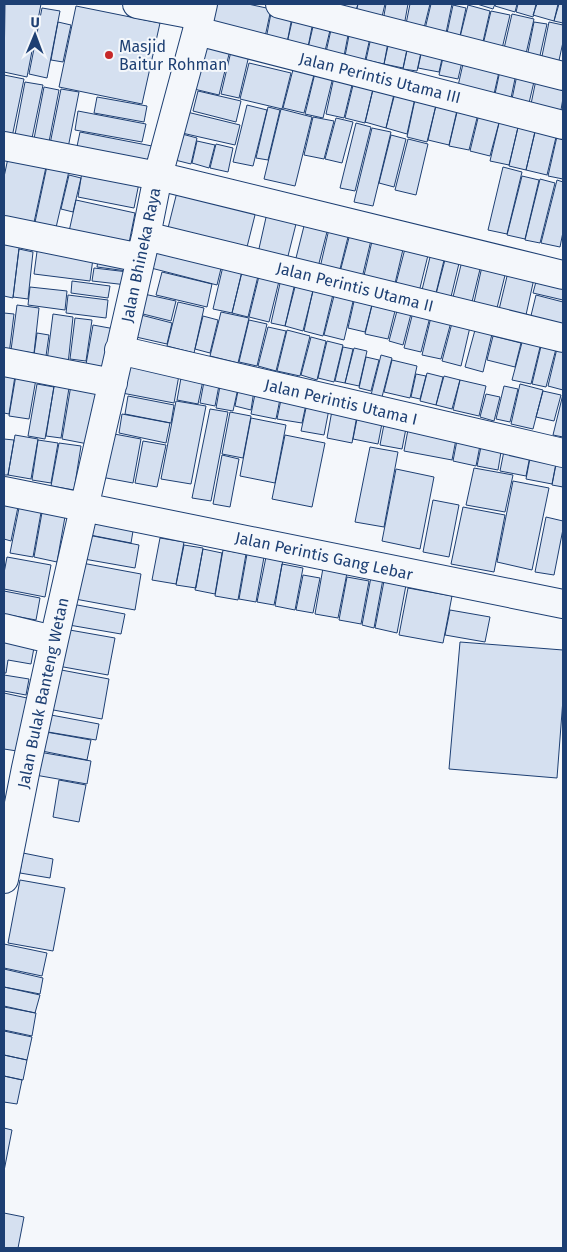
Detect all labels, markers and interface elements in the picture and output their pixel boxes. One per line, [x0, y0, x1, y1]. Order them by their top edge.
north arrow [10, 10, 60, 60]
text: U [31, 14, 40, 31]
place label: Masjid Baitur Rohman [119, 37, 227, 74]
marker: Masjid Baitur Rohman [103, 49, 115, 61]
street label: Jalan Perintis Utama III [297, 49, 463, 107]
street label: Jalan Bhineka Raya [117, 186, 165, 324]
street label: Jalan Perintis Utama II [275, 258, 435, 316]
street label: Jalan Perintis Utama I [263, 375, 419, 429]
street label: Jalan Perintis Gang Lebar [233, 528, 415, 584]
street label: Jalan Bulak Banteng Wetan [13, 596, 73, 790]

